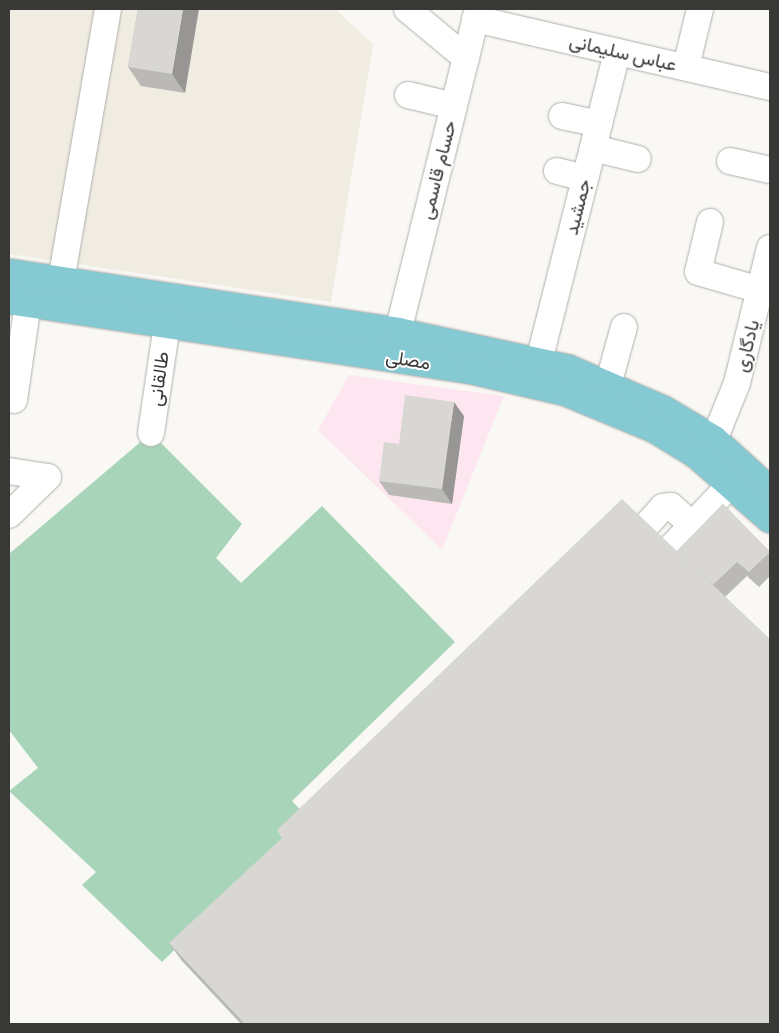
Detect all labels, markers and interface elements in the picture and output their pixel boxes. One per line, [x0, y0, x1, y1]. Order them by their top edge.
street label: عباس سلیمانی [567, 30, 679, 76]
street label: حسام قاسمی [415, 118, 461, 222]
street label: جمشید [560, 177, 596, 237]
street label: یادگاری [730, 317, 764, 375]
street label: مصلی [384, 345, 432, 375]
street label: طالقانی [144, 350, 174, 408]

